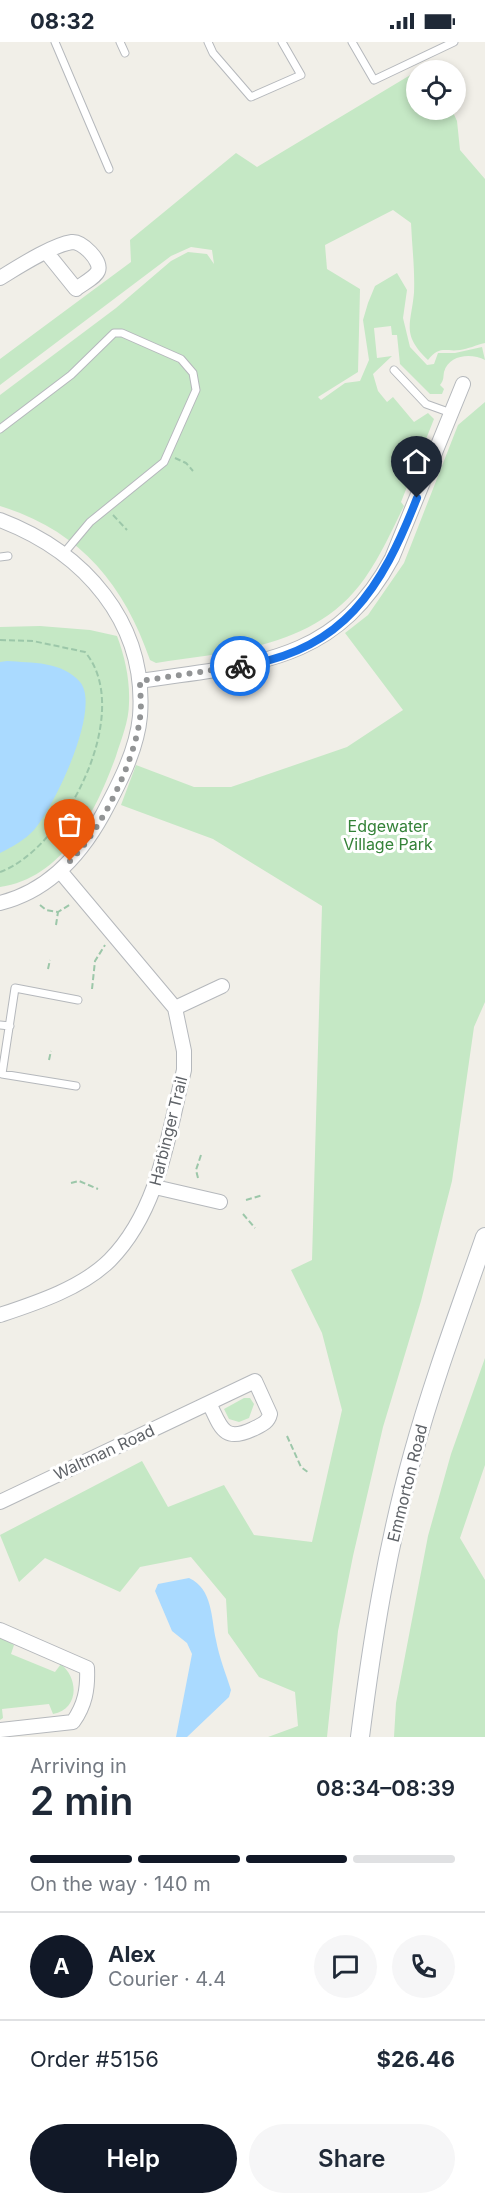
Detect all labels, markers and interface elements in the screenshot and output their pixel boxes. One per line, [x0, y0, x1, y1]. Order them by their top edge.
text: 08:32 [30, 8, 95, 34]
map controls [406, 60, 466, 120]
button: locate [406, 60, 466, 120]
pin [391, 436, 442, 498]
icon: home [400, 445, 433, 478]
courier [210, 636, 270, 696]
icon: bike [224, 650, 257, 683]
pin [44, 799, 95, 861]
icon: bag [53, 808, 86, 841]
park label: Edgewater Village Park [343, 816, 433, 854]
street label: Harbinger Trail [145, 1074, 191, 1188]
street label: Waltman Road [50, 1420, 158, 1484]
street label: Emmorton Road [383, 1422, 431, 1544]
text: Arriving in [30, 1754, 127, 1778]
text: 08:34–08:39 [316, 1775, 455, 1801]
text: 2 min [30, 1777, 133, 1824]
text: On the way · 140 m [30, 1872, 211, 1896]
button: chat [314, 1935, 377, 1998]
button: phone [392, 1935, 455, 1998]
text: Alex [108, 1941, 156, 1967]
text: A [53, 1953, 70, 1979]
text: Courier · 4.4 [108, 1967, 226, 1991]
text: Order #5156 [30, 2046, 159, 2072]
text: $26.46 [377, 2046, 455, 2072]
button: Help [30, 2124, 237, 2193]
button: Share [249, 2124, 455, 2193]

